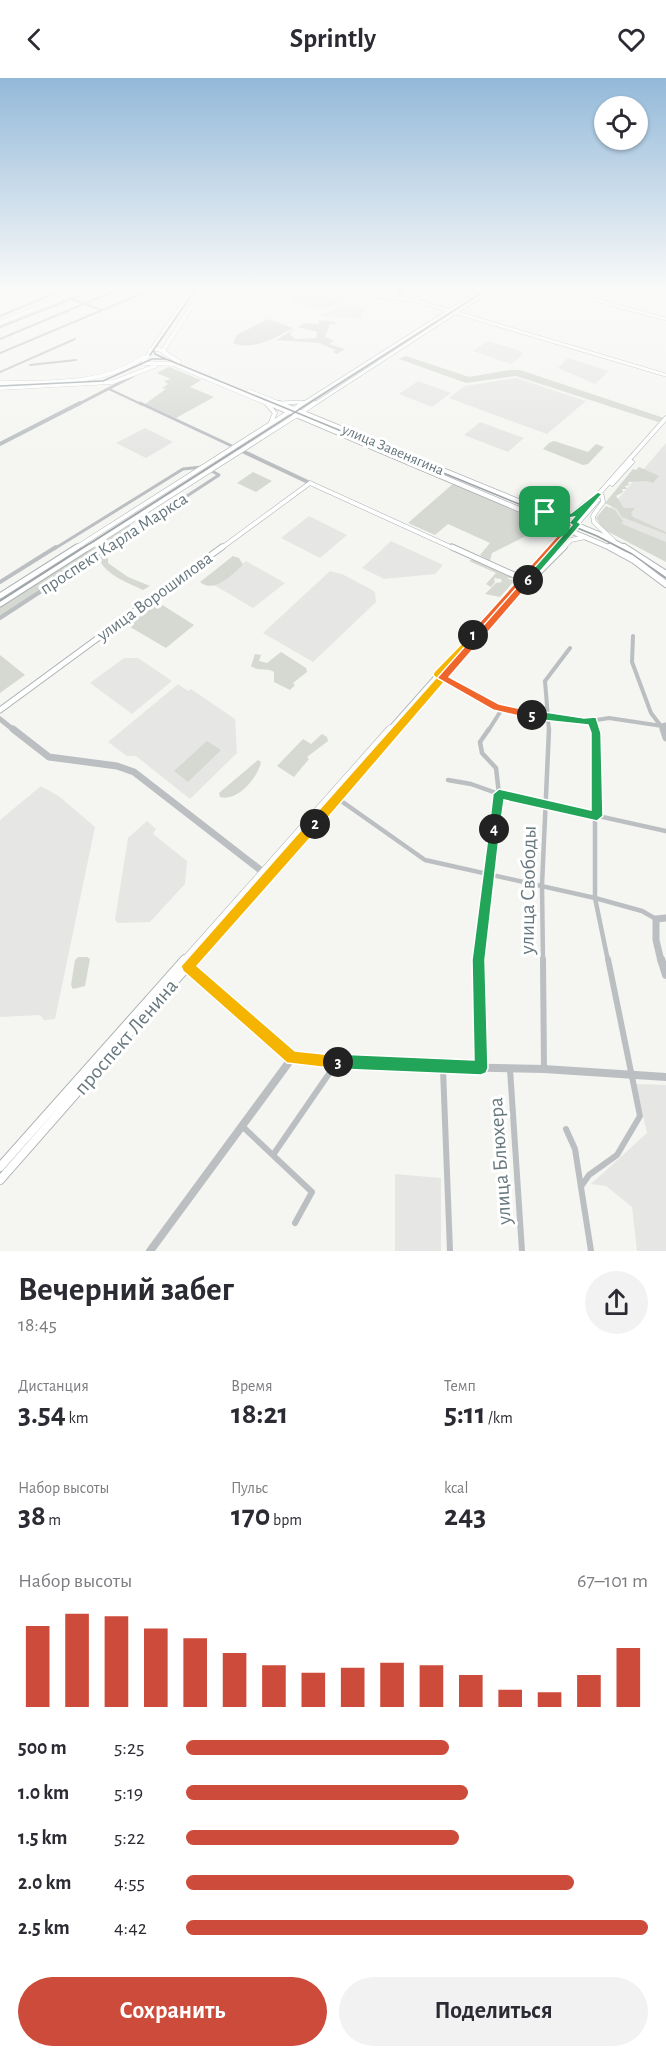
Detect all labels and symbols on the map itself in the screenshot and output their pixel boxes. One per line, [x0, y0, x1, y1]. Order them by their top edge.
street label: улица Завенягина [339, 421, 446, 478]
pin [519, 486, 570, 537]
street label: проспект Карла Маркса [37, 490, 191, 598]
street label: улица Ворошилова [93, 549, 216, 645]
pin: 6 [513, 565, 543, 595]
pin: 1 [458, 620, 488, 650]
pin: 5 [517, 700, 547, 730]
pin: 2 [300, 809, 330, 839]
pin: 4 [479, 814, 509, 844]
street label: улица Свободы [516, 826, 540, 955]
street label: проспект Ленина [70, 975, 182, 1099]
pin: 3 [323, 1047, 353, 1077]
street label: улица Блюхера [485, 1096, 515, 1226]

